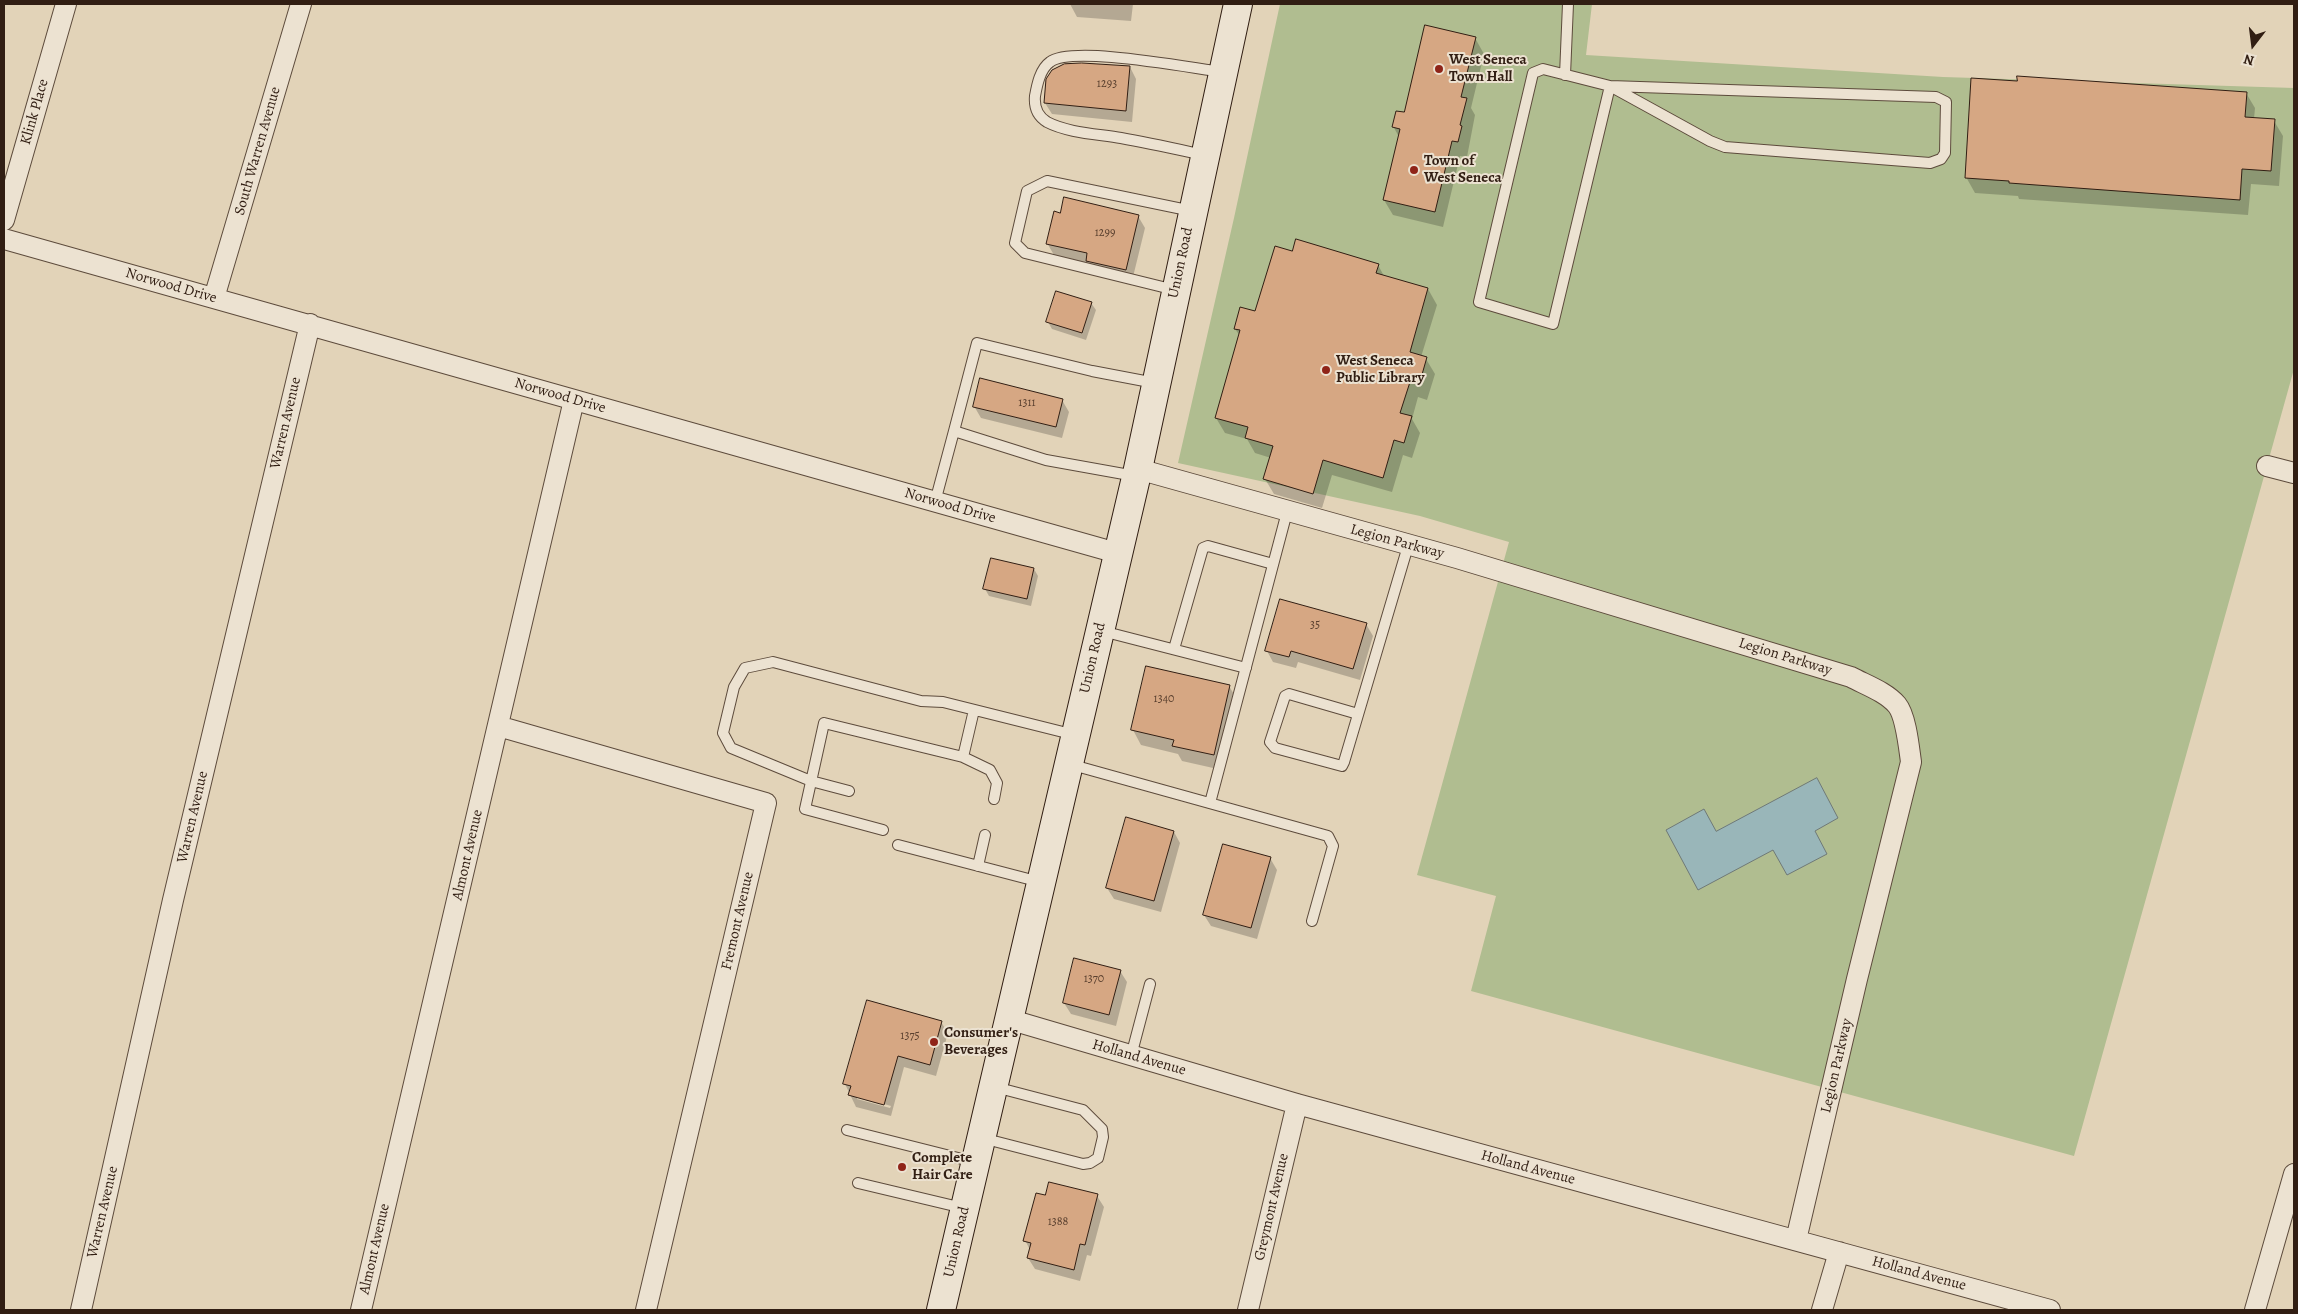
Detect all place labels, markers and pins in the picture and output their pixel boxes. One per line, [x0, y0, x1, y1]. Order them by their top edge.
place label: West Seneca Town Hall [1449, 51, 1527, 86]
marker: West Seneca Town Hall [1433, 63, 1445, 75]
place label: Town of West Seneca [1424, 152, 1502, 187]
marker: Town of West Seneca [1408, 164, 1420, 176]
place label: West Seneca Public Library [1336, 352, 1425, 387]
marker: West Seneca Public Library [1320, 364, 1332, 376]
place label: Consumer's Beverages [944, 1024, 1018, 1059]
marker: Consumer's Beverages [928, 1036, 940, 1048]
place label: Complete Hair Care [912, 1149, 973, 1184]
marker: Complete Hair Care [896, 1161, 908, 1173]

